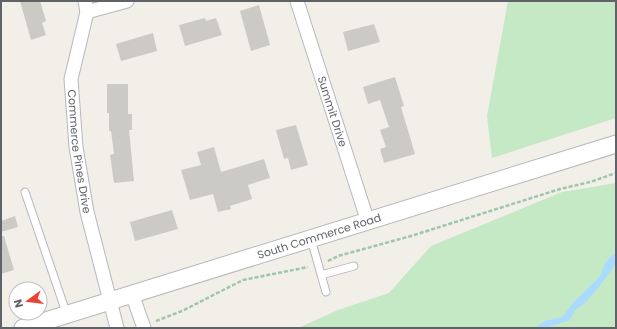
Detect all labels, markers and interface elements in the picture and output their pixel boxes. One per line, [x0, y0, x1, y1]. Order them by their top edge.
street label: Summit Drive [314, 74, 351, 149]
street label: Commerce Pines Drive [64, 89, 95, 215]
street label: South Commerce Road [255, 209, 383, 263]
north arrow [8, 281, 48, 321]
text: N [10, 298, 27, 310]

